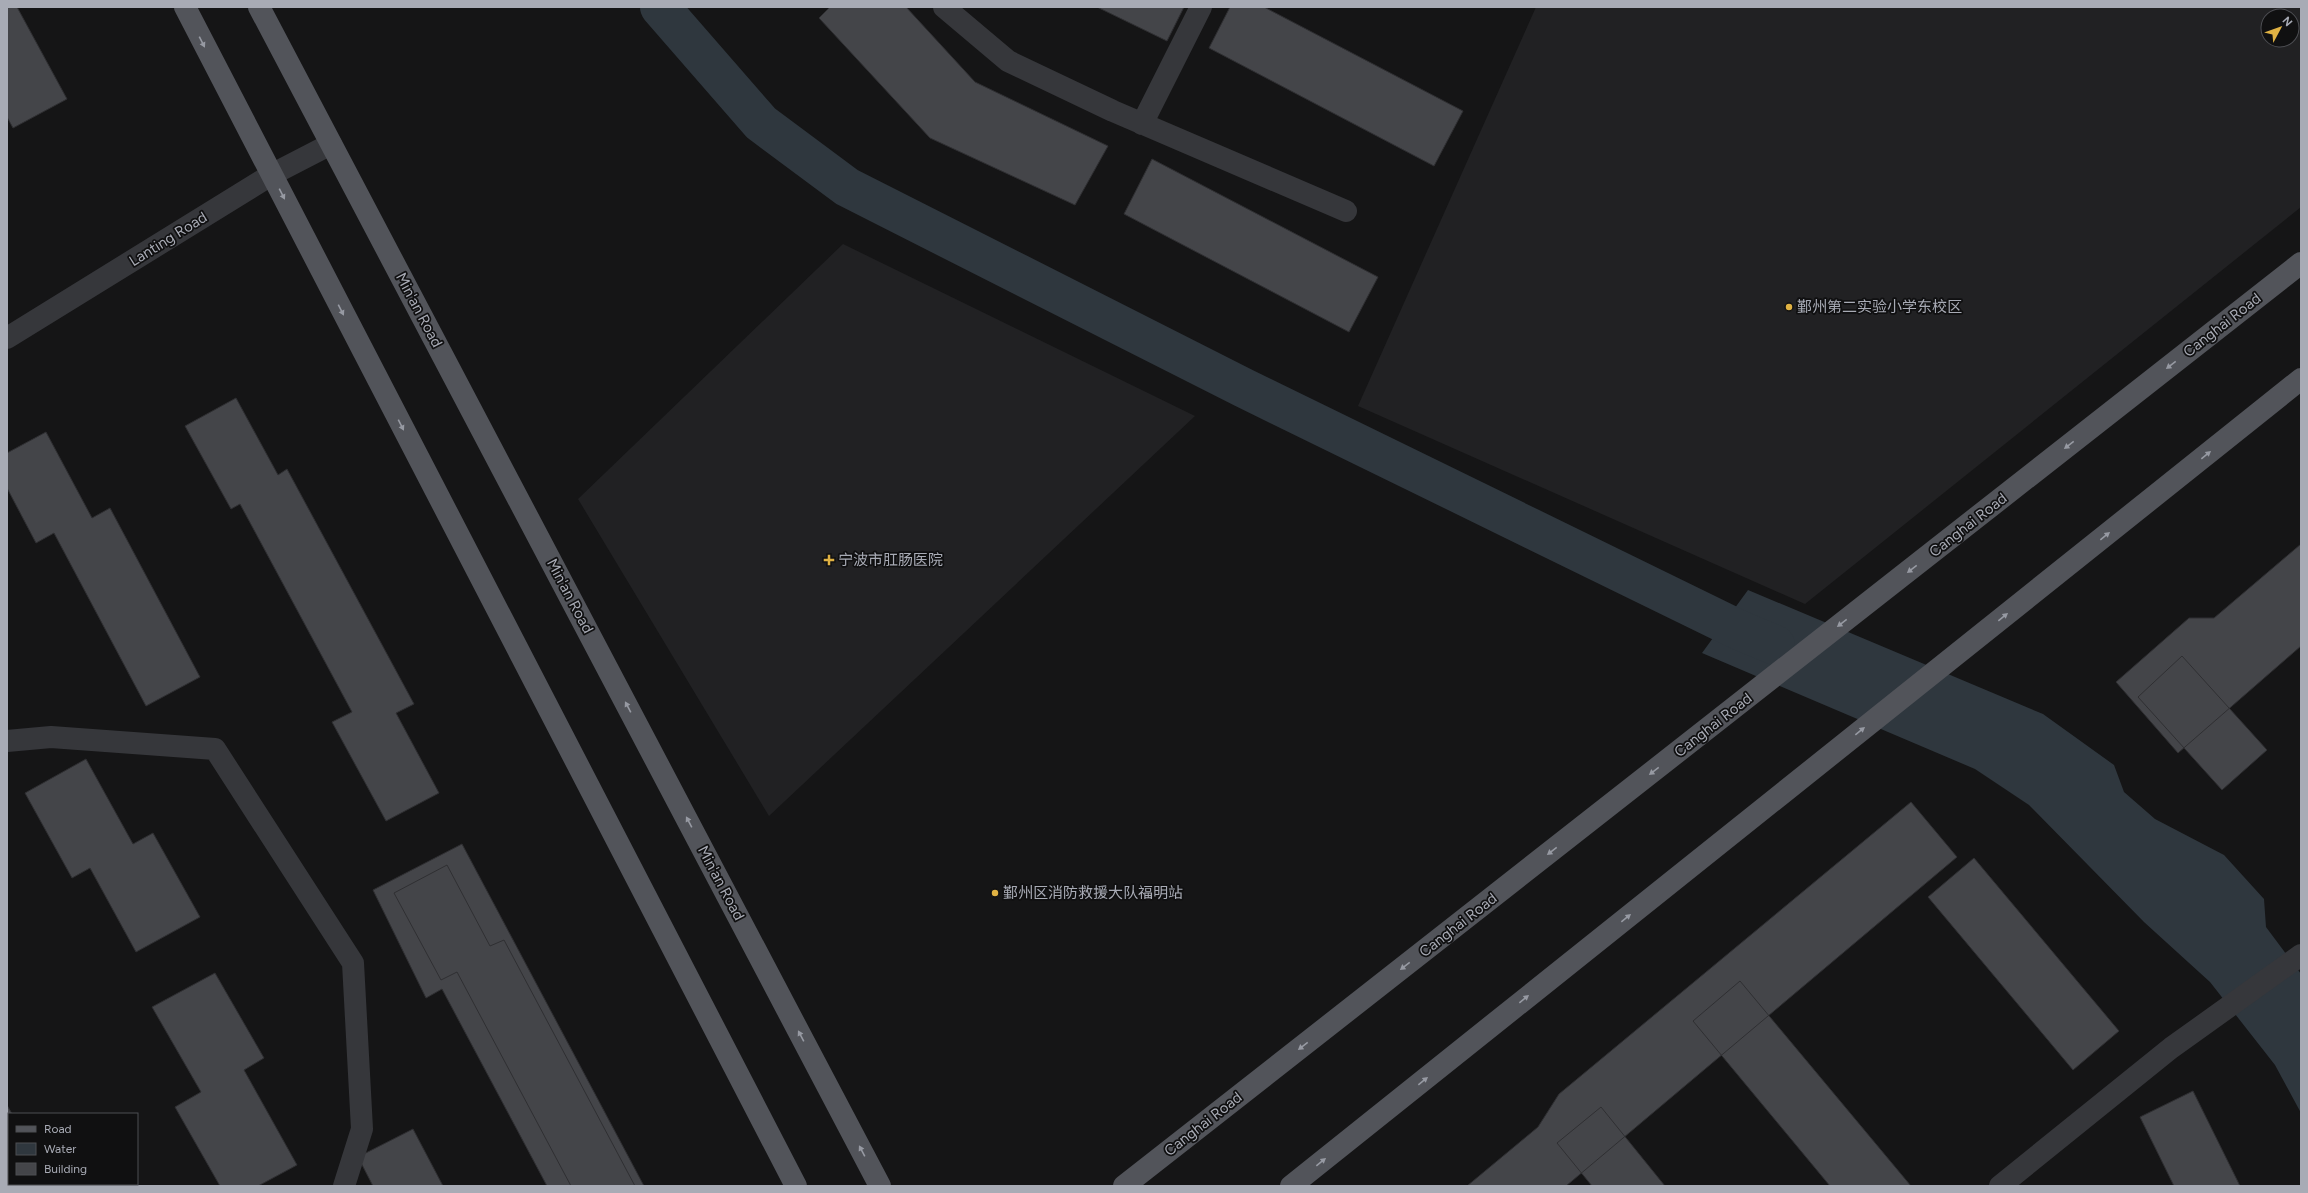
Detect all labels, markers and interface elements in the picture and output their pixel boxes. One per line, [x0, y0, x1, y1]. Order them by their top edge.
north arrow [2260, 8, 2300, 48]
text: N [2279, 14, 2295, 29]
one-way arrow [199, 36, 206, 47]
one-way arrow [278, 189, 285, 200]
street label: Lanting Road [126, 208, 210, 270]
street label: Min'an Road [392, 270, 446, 350]
street label: Canghai Road [2180, 289, 2264, 361]
place label: 鄞州第二实验小学东校区 [1797, 298, 1962, 316]
marker: 鄞州第二实验小学东校区 [1784, 302, 1794, 312]
one-way arrow [338, 304, 345, 316]
one-way arrow [2166, 361, 2177, 369]
one-way arrow [398, 419, 405, 431]
one-way arrow [2063, 441, 2074, 450]
one-way arrow [2201, 451, 2212, 459]
street label: Canghai Road [1926, 489, 2010, 561]
one-way arrow [2099, 532, 2110, 540]
place label: 宁波市肛肠医院 [838, 551, 943, 569]
marker: 宁波市肛肠医院 [823, 554, 835, 566]
street label: Min'an Road [543, 556, 597, 636]
one-way arrow [1906, 564, 1917, 573]
one-way arrow [1998, 613, 2008, 622]
one-way arrow [1837, 619, 1848, 627]
street label: Canghai Road [1671, 689, 1755, 761]
one-way arrow [625, 702, 631, 713]
one-way arrow [1855, 727, 1866, 736]
one-way arrow [1648, 766, 1659, 775]
one-way arrow [685, 817, 692, 828]
street label: Min'an Road [694, 843, 748, 923]
one-way arrow [1546, 847, 1557, 855]
place label: 鄞州区消防救援大队福明站 [1003, 884, 1183, 902]
marker: 鄞州区消防救援大队福明站 [990, 888, 1000, 898]
street label: Canghai Road [1416, 889, 1500, 961]
one-way arrow [1620, 914, 1631, 923]
one-way arrow [1400, 961, 1411, 970]
one-way arrow [1519, 995, 1530, 1004]
one-way arrow [798, 1031, 805, 1042]
one-way arrow [1297, 1042, 1308, 1050]
one-way arrow [1417, 1076, 1428, 1085]
street label: Canghai Road [1161, 1088, 1245, 1160]
legend [8, 1113, 138, 1185]
text: Road [44, 1122, 72, 1136]
text: Water [44, 1142, 76, 1156]
one-way arrow [859, 1146, 865, 1157]
one-way arrow [1316, 1157, 1327, 1166]
text: Building [44, 1162, 87, 1176]

